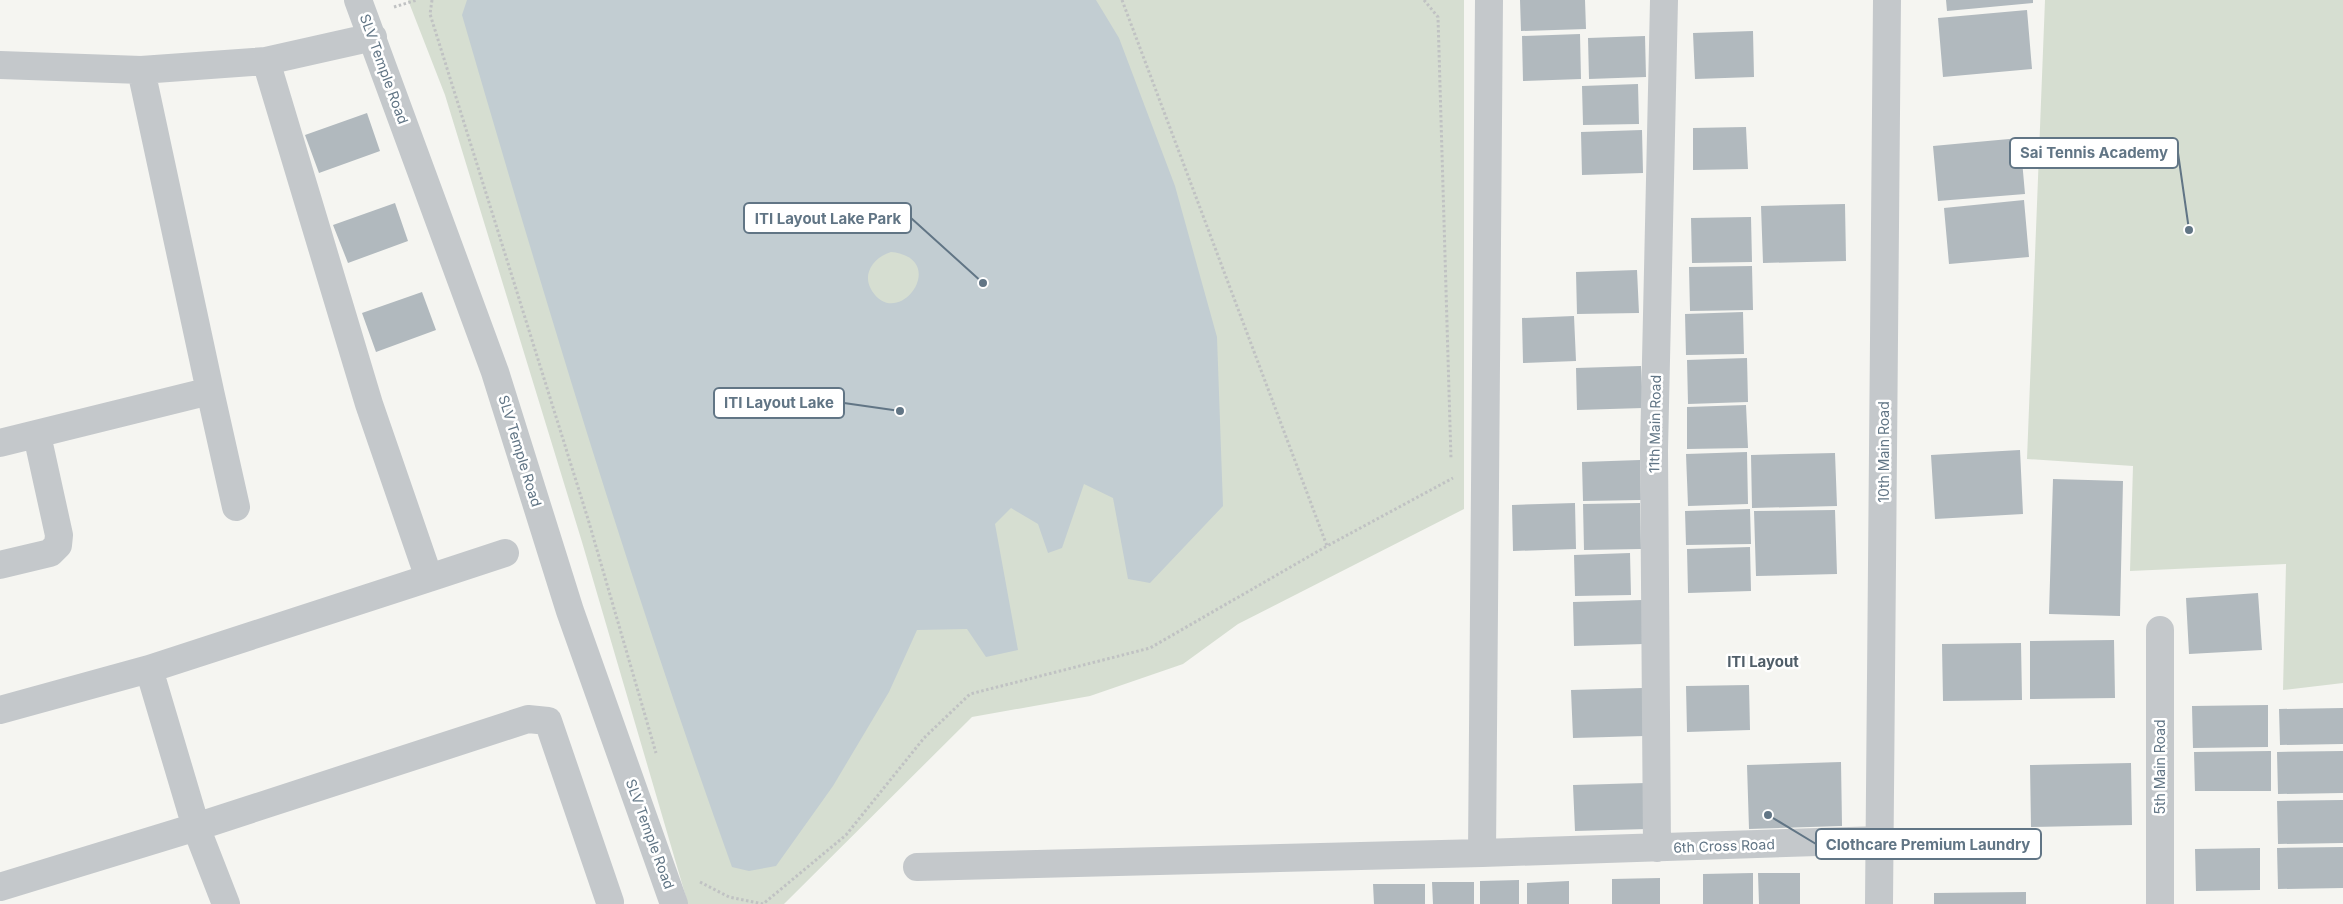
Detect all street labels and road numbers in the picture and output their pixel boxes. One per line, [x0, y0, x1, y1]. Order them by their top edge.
street label: SLV Temple Road [357, 12, 412, 126]
street label: 11th Main Road [1645, 375, 1664, 473]
street label: SLV Temple Road [495, 393, 546, 509]
street label: 10th Main Road [1875, 401, 1892, 503]
street label: 5th Main Road [2151, 719, 2168, 815]
street label: SLV Temple Road [623, 777, 678, 891]
street label: 6th Cross Road [1673, 835, 1775, 856]

